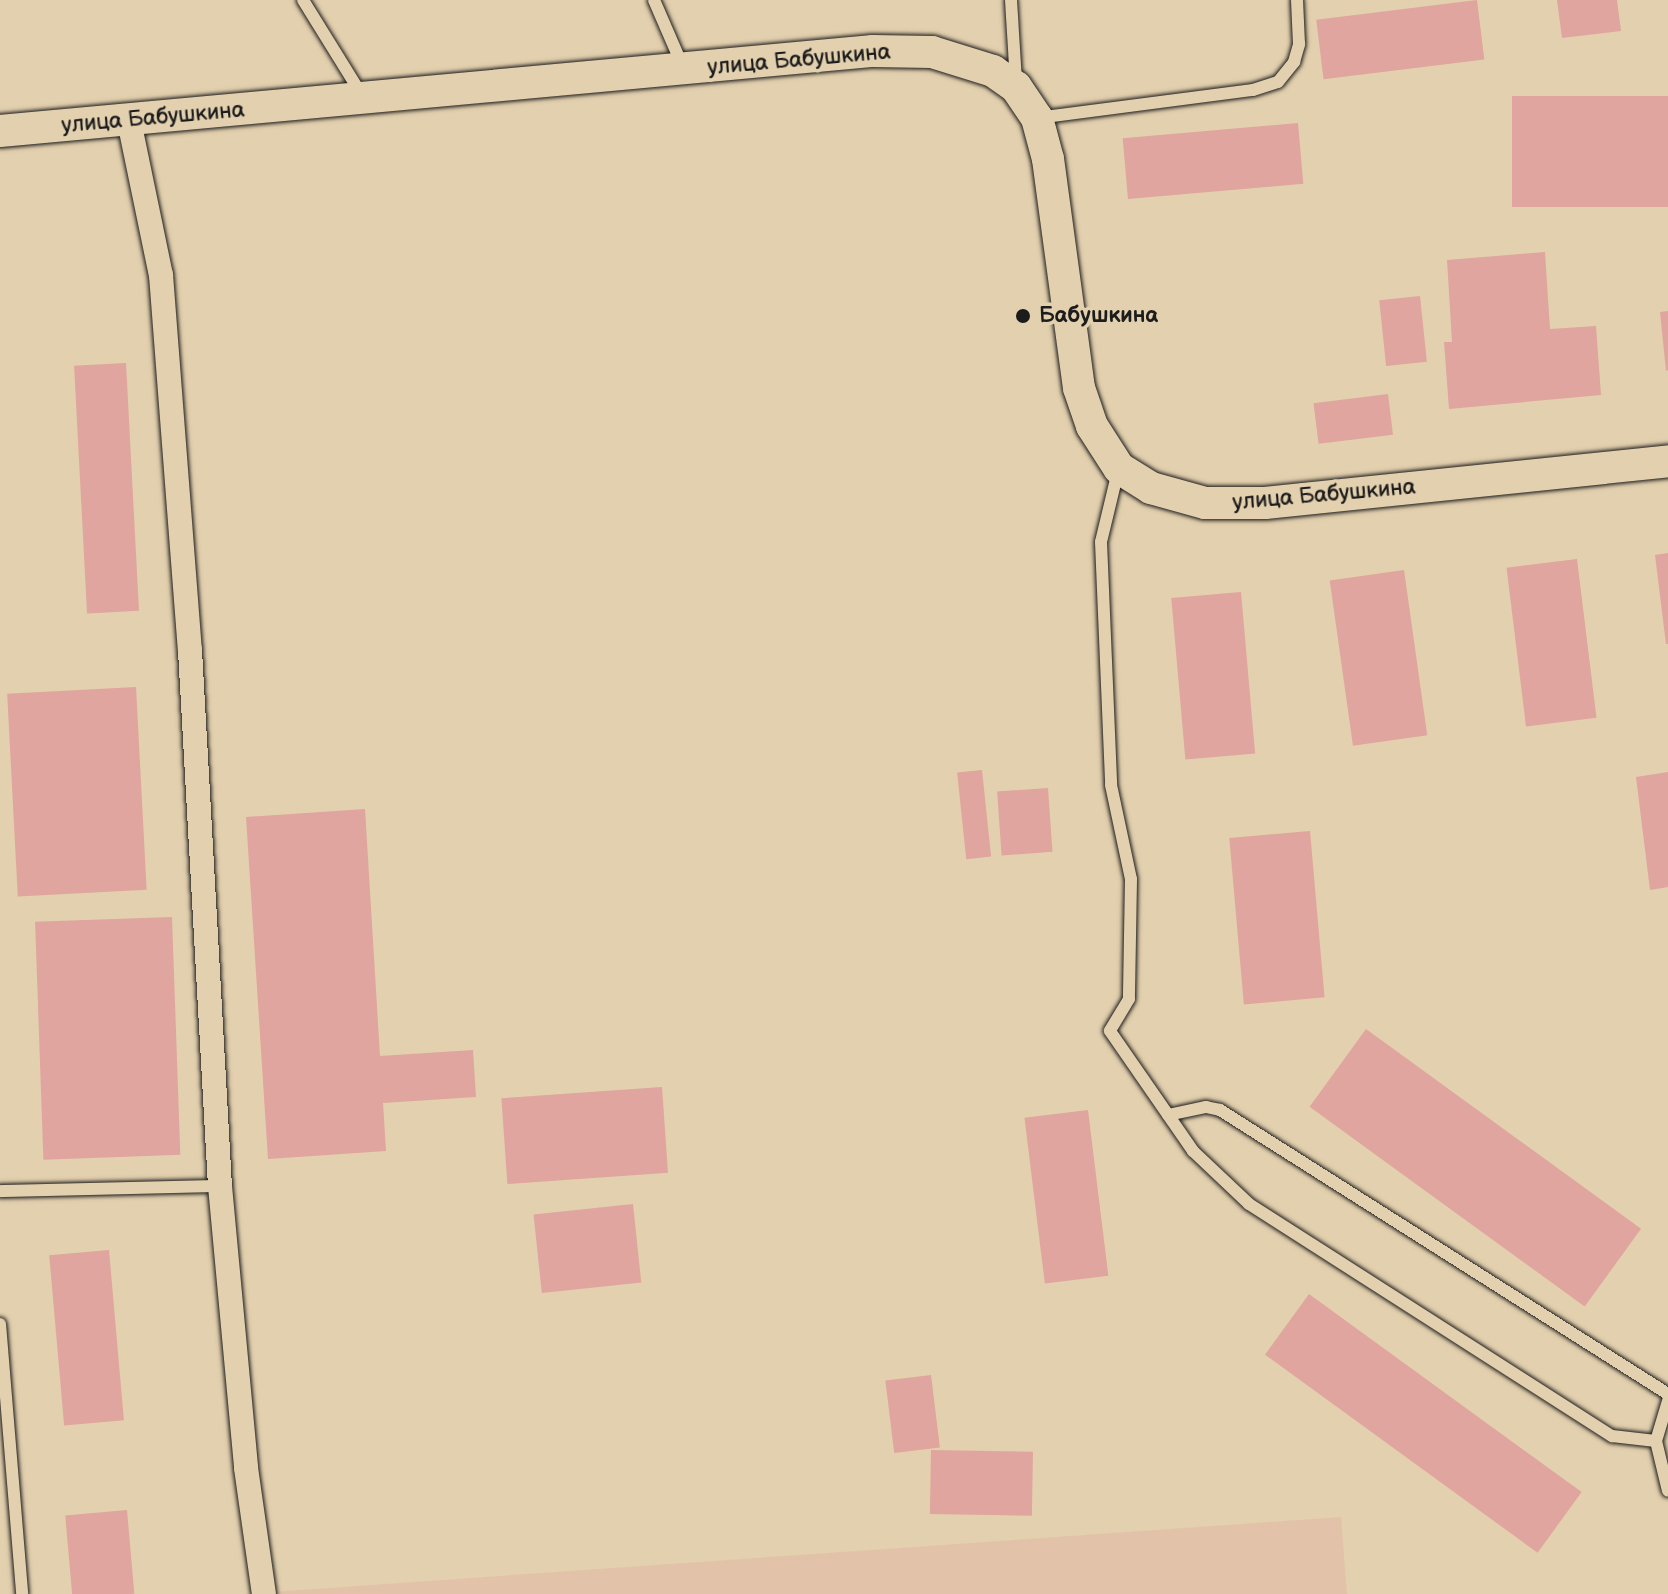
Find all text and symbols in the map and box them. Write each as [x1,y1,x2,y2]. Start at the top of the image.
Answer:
street label: улица Бабушкина [706,39,892,81]
street label: улица Бабушкина [60,97,246,139]
place label: Бабушкина [1039,303,1158,329]
marker: Бабушкина [1014,307,1032,325]
street label: улица Бабушкина [1231,474,1417,516]

